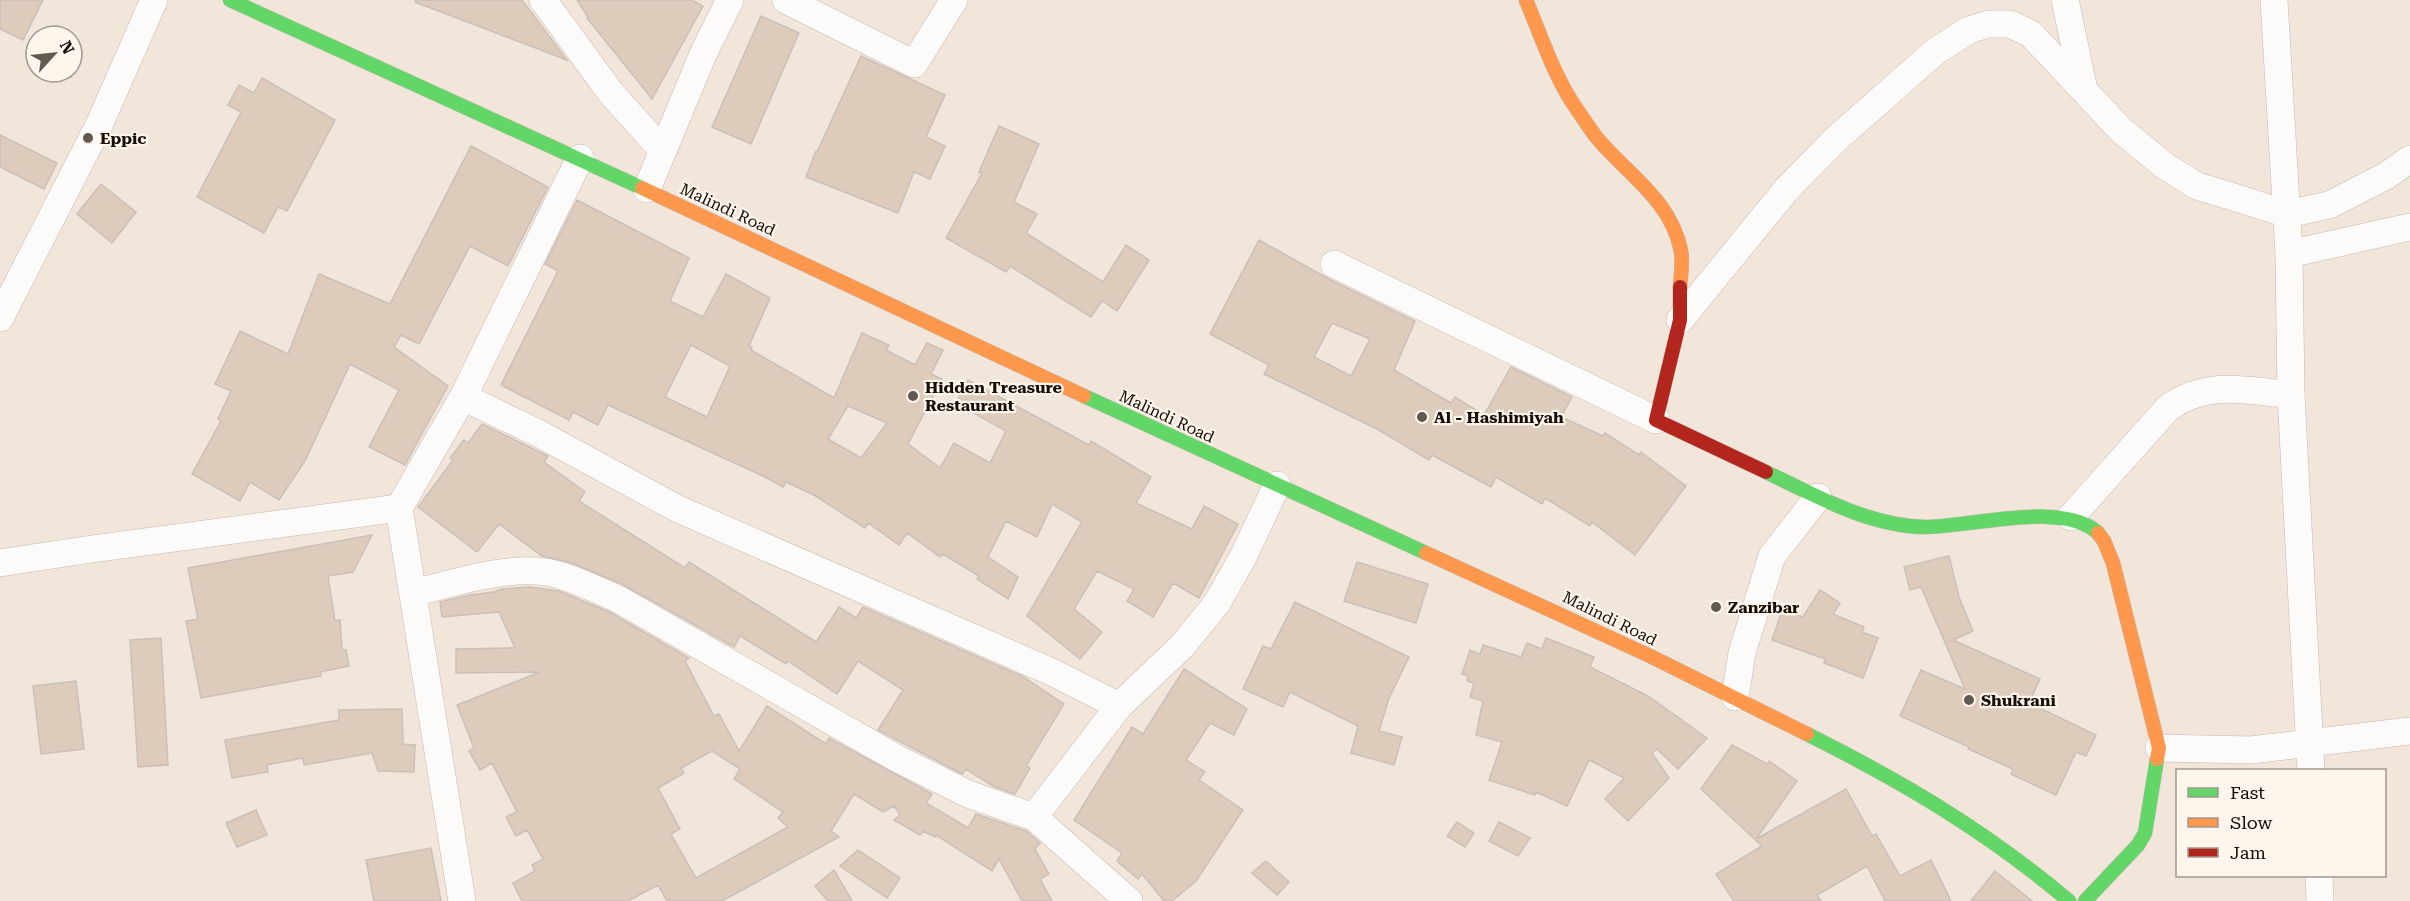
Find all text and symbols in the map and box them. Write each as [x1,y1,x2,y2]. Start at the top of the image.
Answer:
north arrow [24,24,84,84]
text: N [56,38,78,57]
place label: Eppic [100,129,147,148]
marker: Eppic [81,131,95,145]
street label: Malindi Road [677,179,778,240]
place label: Hidden Treasure Restaurant [925,378,1062,415]
street label: Malindi Road [1116,386,1217,447]
marker: Hidden Treasure Restaurant [906,389,920,403]
place label: Al - Hashimiyah [1434,408,1564,427]
marker: Al - Hashimiyah [1415,410,1429,424]
street label: Malindi Road [1559,587,1660,650]
place label: Zanzibar [1728,598,1799,617]
marker: Zanzibar [1709,600,1723,614]
place label: Shukrani [1981,691,2056,710]
marker: Shukrani [1962,693,1976,707]
legend [2176,769,2386,877]
text: Fast [2230,782,2265,803]
text: Slow [2230,812,2272,833]
text: Jam [2230,842,2266,863]

